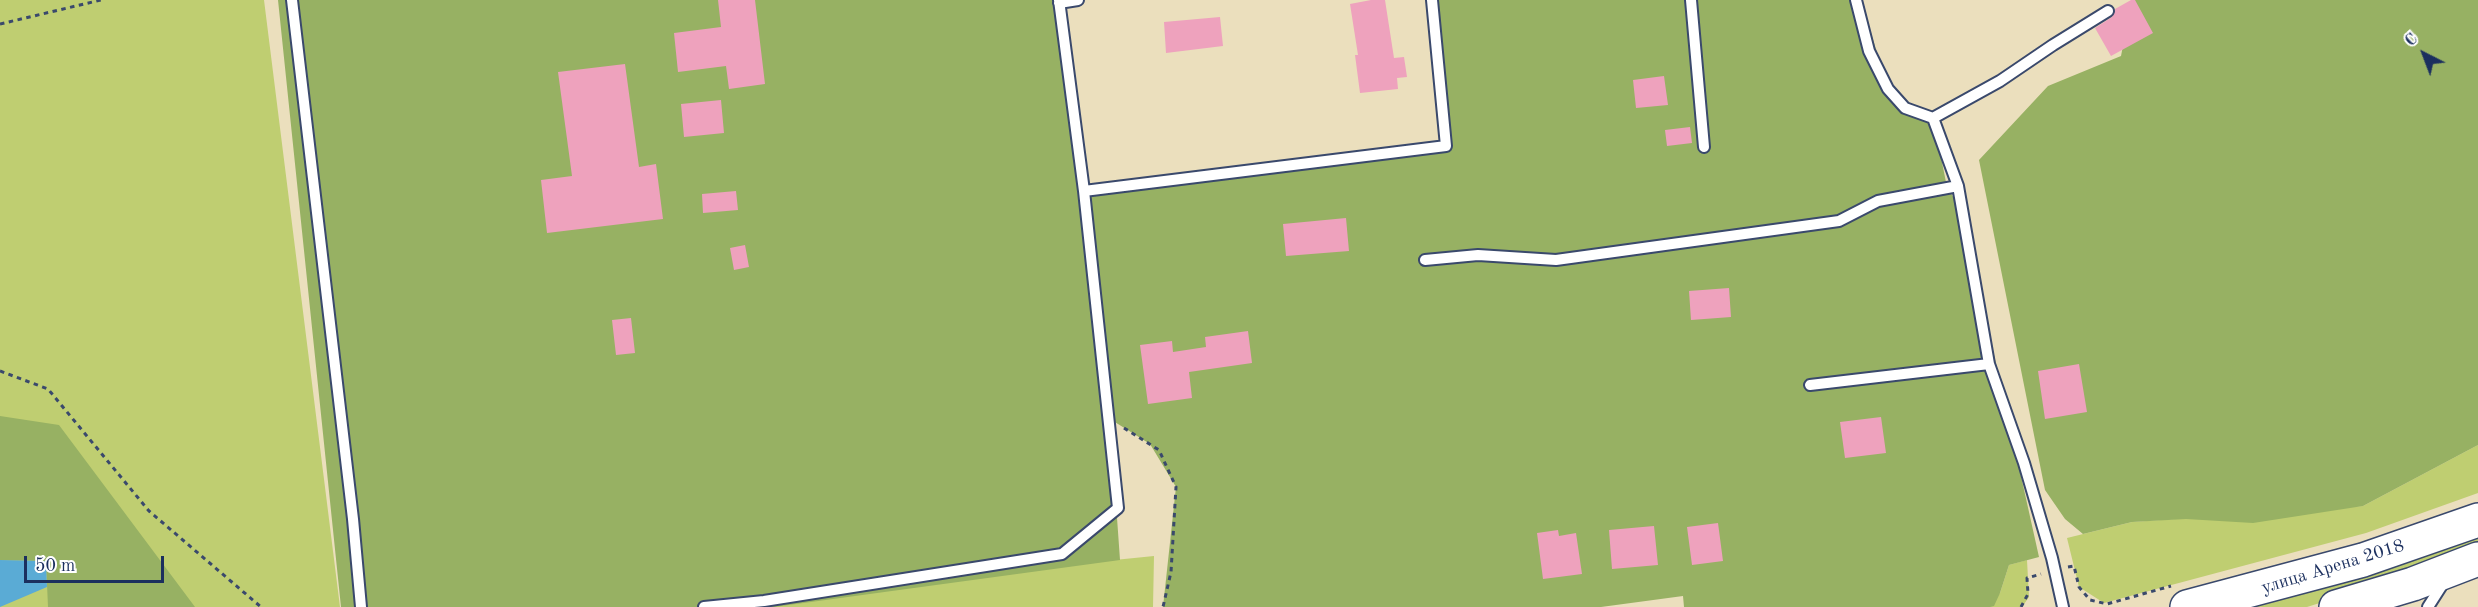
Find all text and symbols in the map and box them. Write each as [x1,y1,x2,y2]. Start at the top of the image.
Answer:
north arrow [2394,24,2454,84]
text: С [2403,31,2421,50]
street label: улица Арена 2018 [2259,535,2407,599]
scale bar [27,544,166,582]
text: 50 m [35,557,75,575]

